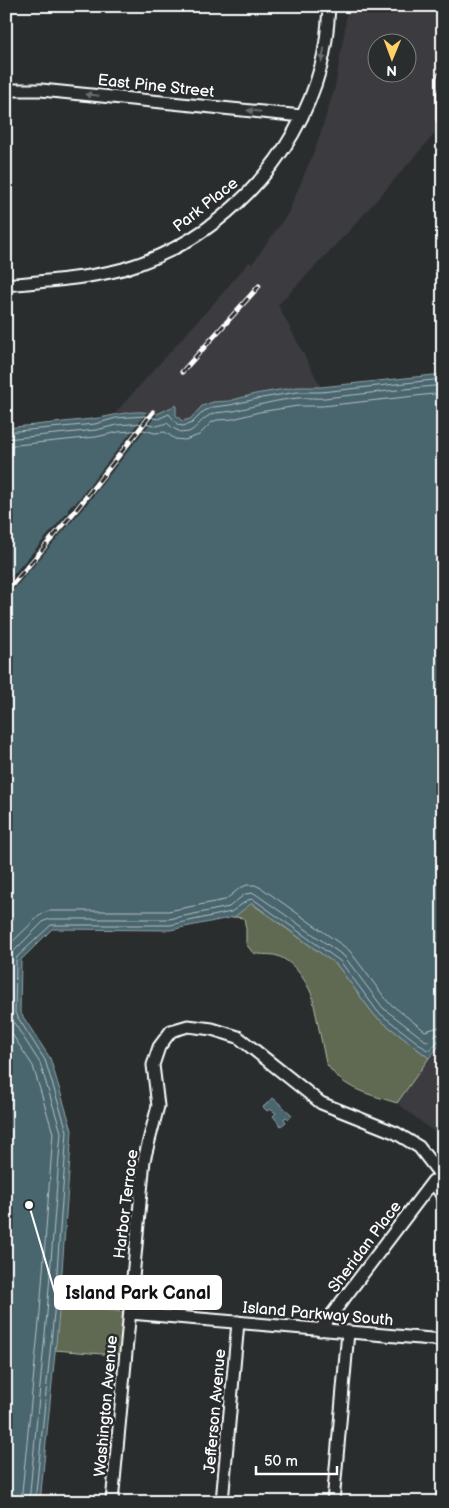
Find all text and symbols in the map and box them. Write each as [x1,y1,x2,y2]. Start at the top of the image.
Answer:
north arrow [366,32,416,82]
one-way arrow [319,47,327,63]
text: N [386,62,397,79]
street label: East Pine Street [97,71,215,102]
one-way arrow [84,91,100,99]
one-way arrow [245,107,261,115]
street label: Park Place [170,174,243,236]
street label: Harbor Terrace [110,1148,143,1260]
street label: Sheridan Place [325,1197,406,1296]
callout: Island Park Canal [55,1276,221,1309]
text: Island Park Canal [65,1283,211,1304]
street label: Island Parkway South [242,1298,394,1331]
street label: Washington Avenue [91,1334,122,1478]
street label: Jefferson Avenue [201,1348,230,1474]
scale bar [256,1443,338,1475]
text: 50 m [264,1452,298,1471]

